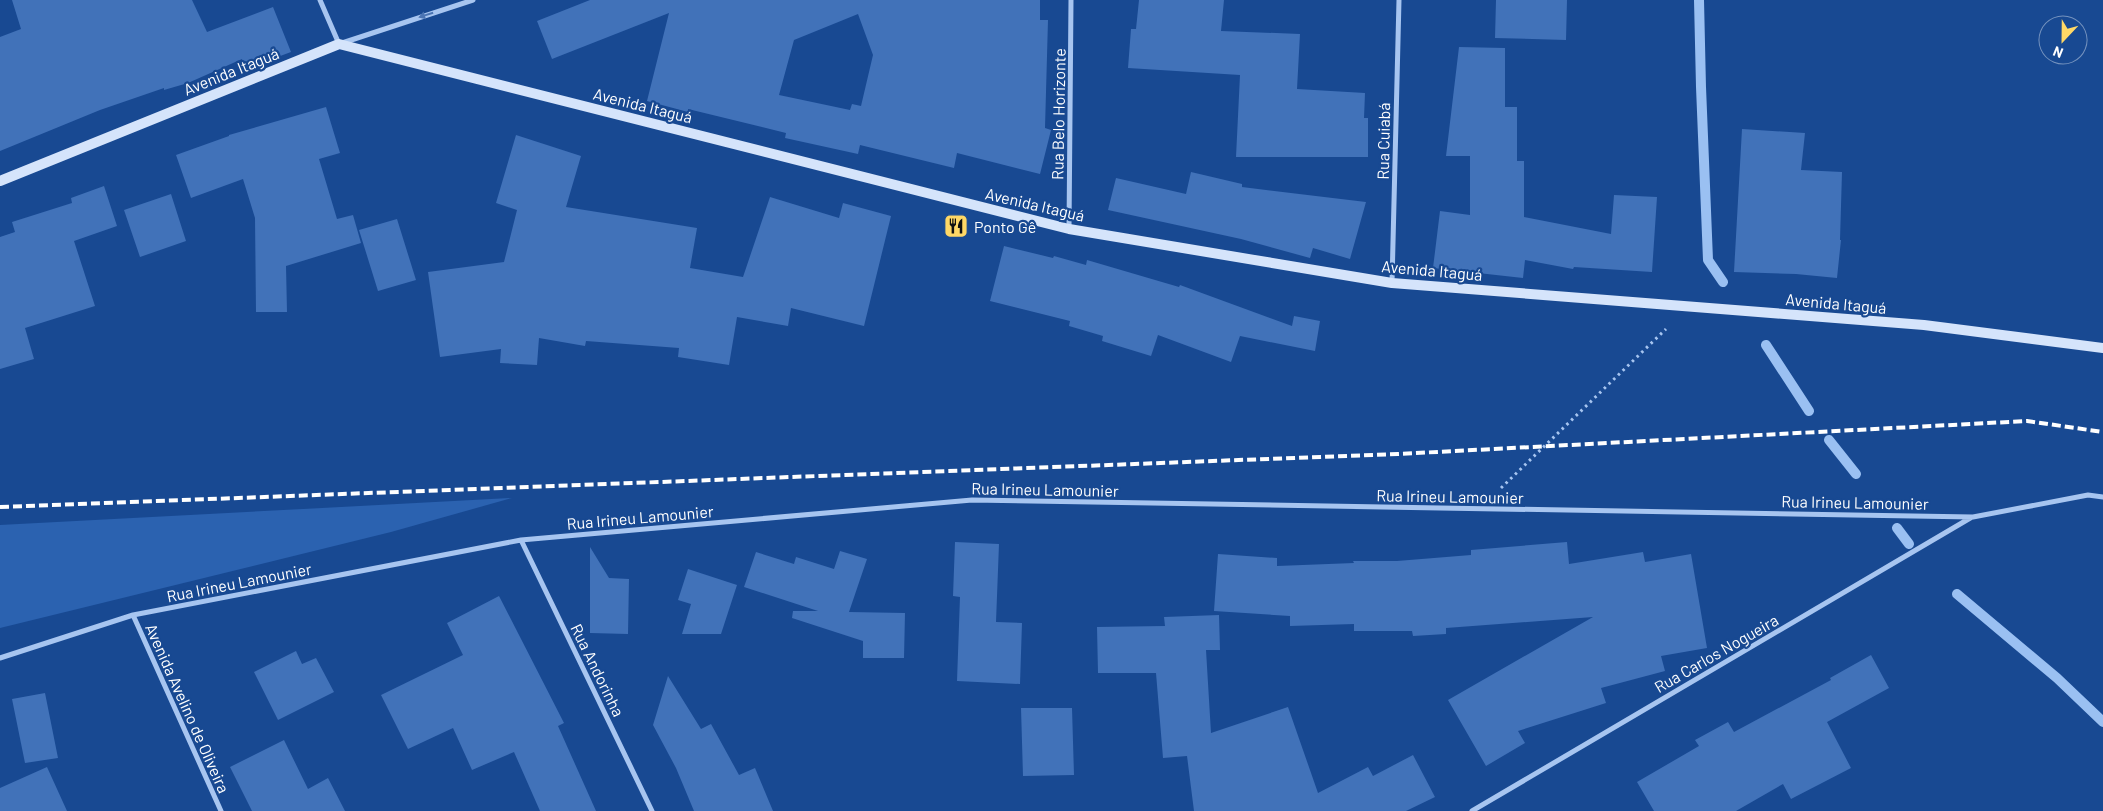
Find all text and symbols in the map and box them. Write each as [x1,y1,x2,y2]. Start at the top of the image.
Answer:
one-way arrow [419,12,434,19]
north arrow [2038,15,2088,65]
street label: Avenida Itaguá [180,43,282,99]
text: N [2050,43,2065,62]
street label: Rua Belo Horizonte [1047,48,1069,180]
street label: Avenida Itaguá [592,84,694,126]
street label: Rua Cuiabá [1373,102,1393,180]
street label: Avenida Itaguá [983,183,1087,225]
restaurant icon: Ponto Gê [943,213,969,239]
place label: Ponto Gê [974,217,1036,236]
street label: Avenida Itaguá [1381,256,1483,284]
street label: Avenida Itaguá [1785,289,1887,317]
street label: Rua Irineu Lamounier [971,478,1119,500]
street label: Rua Irineu Lamounier [1376,485,1524,507]
street label: Rua Irineu Lamounier [1781,491,1929,513]
street label: Rua Irineu Lamounier [566,501,714,533]
street label: Rua Irineu Lamounier [165,559,313,605]
street label: Rua Carlos Nogueira [1651,610,1781,696]
street label: Avenida Avelino de Oliveira [142,620,234,796]
street label: Rua Andorinha [567,621,629,719]

